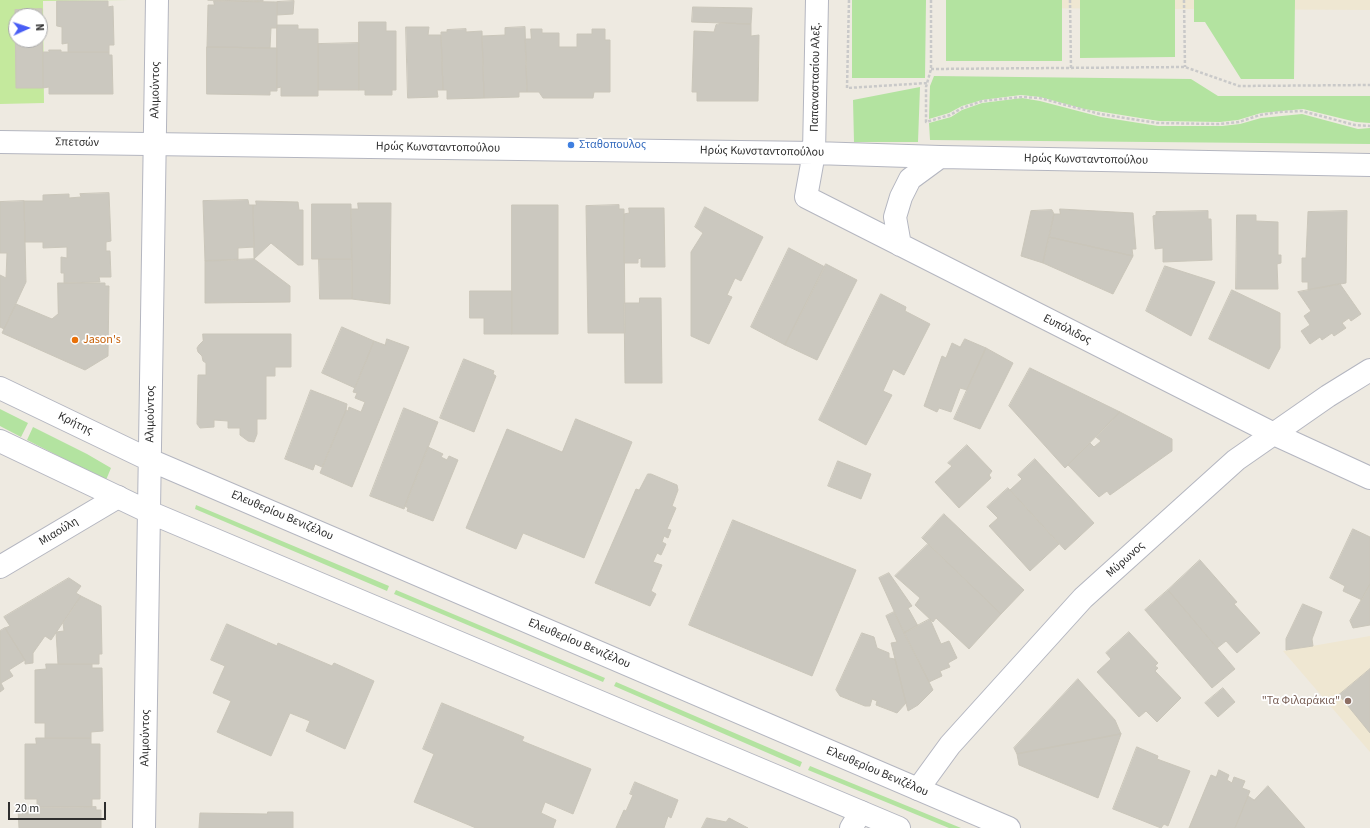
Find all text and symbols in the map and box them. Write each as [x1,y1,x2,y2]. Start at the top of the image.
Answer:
north arrow [8,8,48,48]
street label: Παπαναστασίου Αλεξ. [808,22,824,132]
text: N [32,23,47,31]
street label: Αλιμούντος [148,61,164,119]
street label: Σπετσών [55,135,99,151]
place label: Σταθοπουλος [579,138,646,152]
street label: Ηρώς Κωνσταντοπούλου [376,140,500,156]
marker: Σταθοπουλος [566,140,576,150]
street label: Ηρώς Κωνσταντοπούλου [700,144,824,160]
street label: Ηρώς Κωνσταντοπούλου [1024,152,1148,168]
street label: Ευπόλιδος [1040,312,1094,348]
place label: Jason's [83,333,121,347]
marker: Jason's [70,335,80,345]
street label: Αλιμούντος [143,385,159,443]
street label: Κρήτης [55,409,95,439]
street label: Ελευθερίου Βενιζέλου [229,488,335,544]
street label: Μιαούλη [37,515,81,549]
street label: Μύρωνος [1104,539,1148,581]
street label: Ελευθερίου Βενιζέλου [526,616,632,672]
place label: "Τα Φιλαράκια" [1262,694,1340,708]
marker: "Τα Φιλαράκια" [1343,696,1353,706]
street label: Αλιμούντος [138,709,154,767]
street label: Ελευθερίου Βενιζέλου [824,744,930,800]
scale bar [10,794,108,820]
text: 20 m [15,800,39,817]

